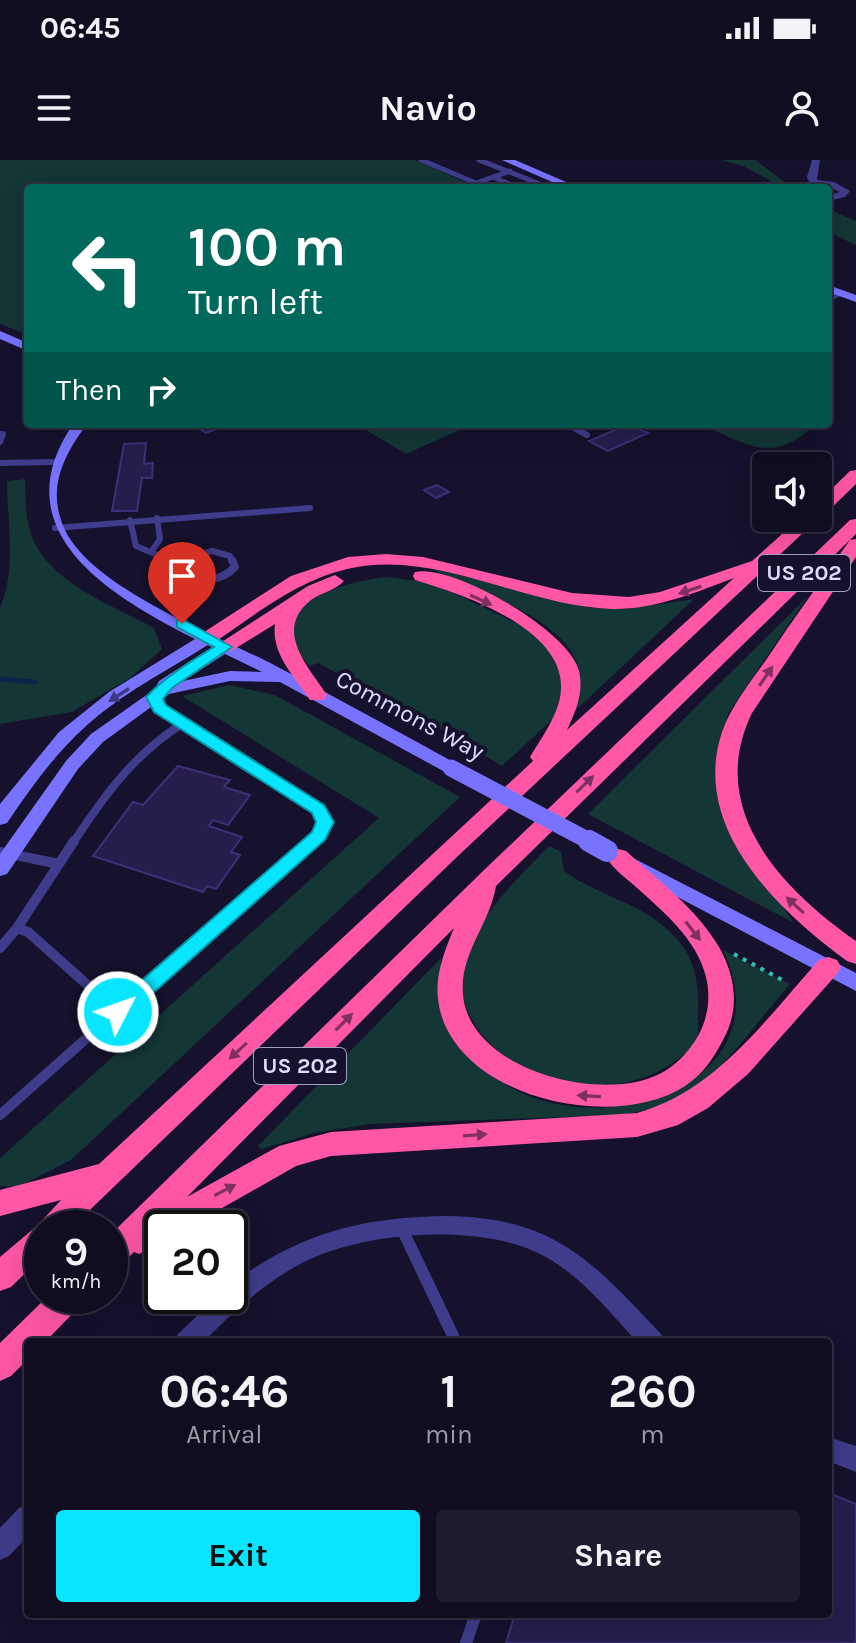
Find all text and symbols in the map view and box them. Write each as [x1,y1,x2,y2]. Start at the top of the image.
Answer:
text: 06:45 [40,10,121,46]
icon: menu [32,86,76,130]
icon: person [780,86,824,130]
text: Navio [379,87,477,129]
text: 100 m [188,214,346,279]
icon: left [56,216,160,320]
text: Turn left [188,281,323,323]
icon: right [139,368,183,412]
text: Then [56,372,123,408]
map controls [752,452,832,532]
button: sound [752,452,832,532]
pin [148,542,216,624]
icon: arrive [160,554,204,598]
road number: US 202 [758,555,850,591]
one-way arrow [678,584,702,597]
one-way arrow [469,593,493,607]
street label: Commons Way [331,664,489,766]
one-way arrow [758,665,773,686]
one-way arrow [108,687,129,702]
one-way arrow [575,775,594,794]
one-way arrow [786,896,805,914]
one-way arrow [684,921,700,941]
position arrow [76,970,160,1054]
one-way arrow [334,1013,353,1032]
one-way arrow [229,1042,248,1060]
road number: US 202 [254,1048,346,1084]
one-way arrow [577,1089,602,1102]
one-way arrow [463,1128,488,1141]
one-way arrow [214,1183,237,1196]
speed limit sign: 20 [144,1210,248,1314]
text: 9 [64,1228,88,1275]
text: km/h [51,1270,101,1293]
text: 06:46 [159,1363,290,1419]
text: 1 [440,1363,457,1419]
text: 260 [608,1363,697,1419]
text: Arrival [186,1419,263,1450]
text: min [425,1419,473,1450]
text: m [640,1419,664,1450]
button: Exit [56,1510,420,1602]
button: Share [436,1510,800,1602]

